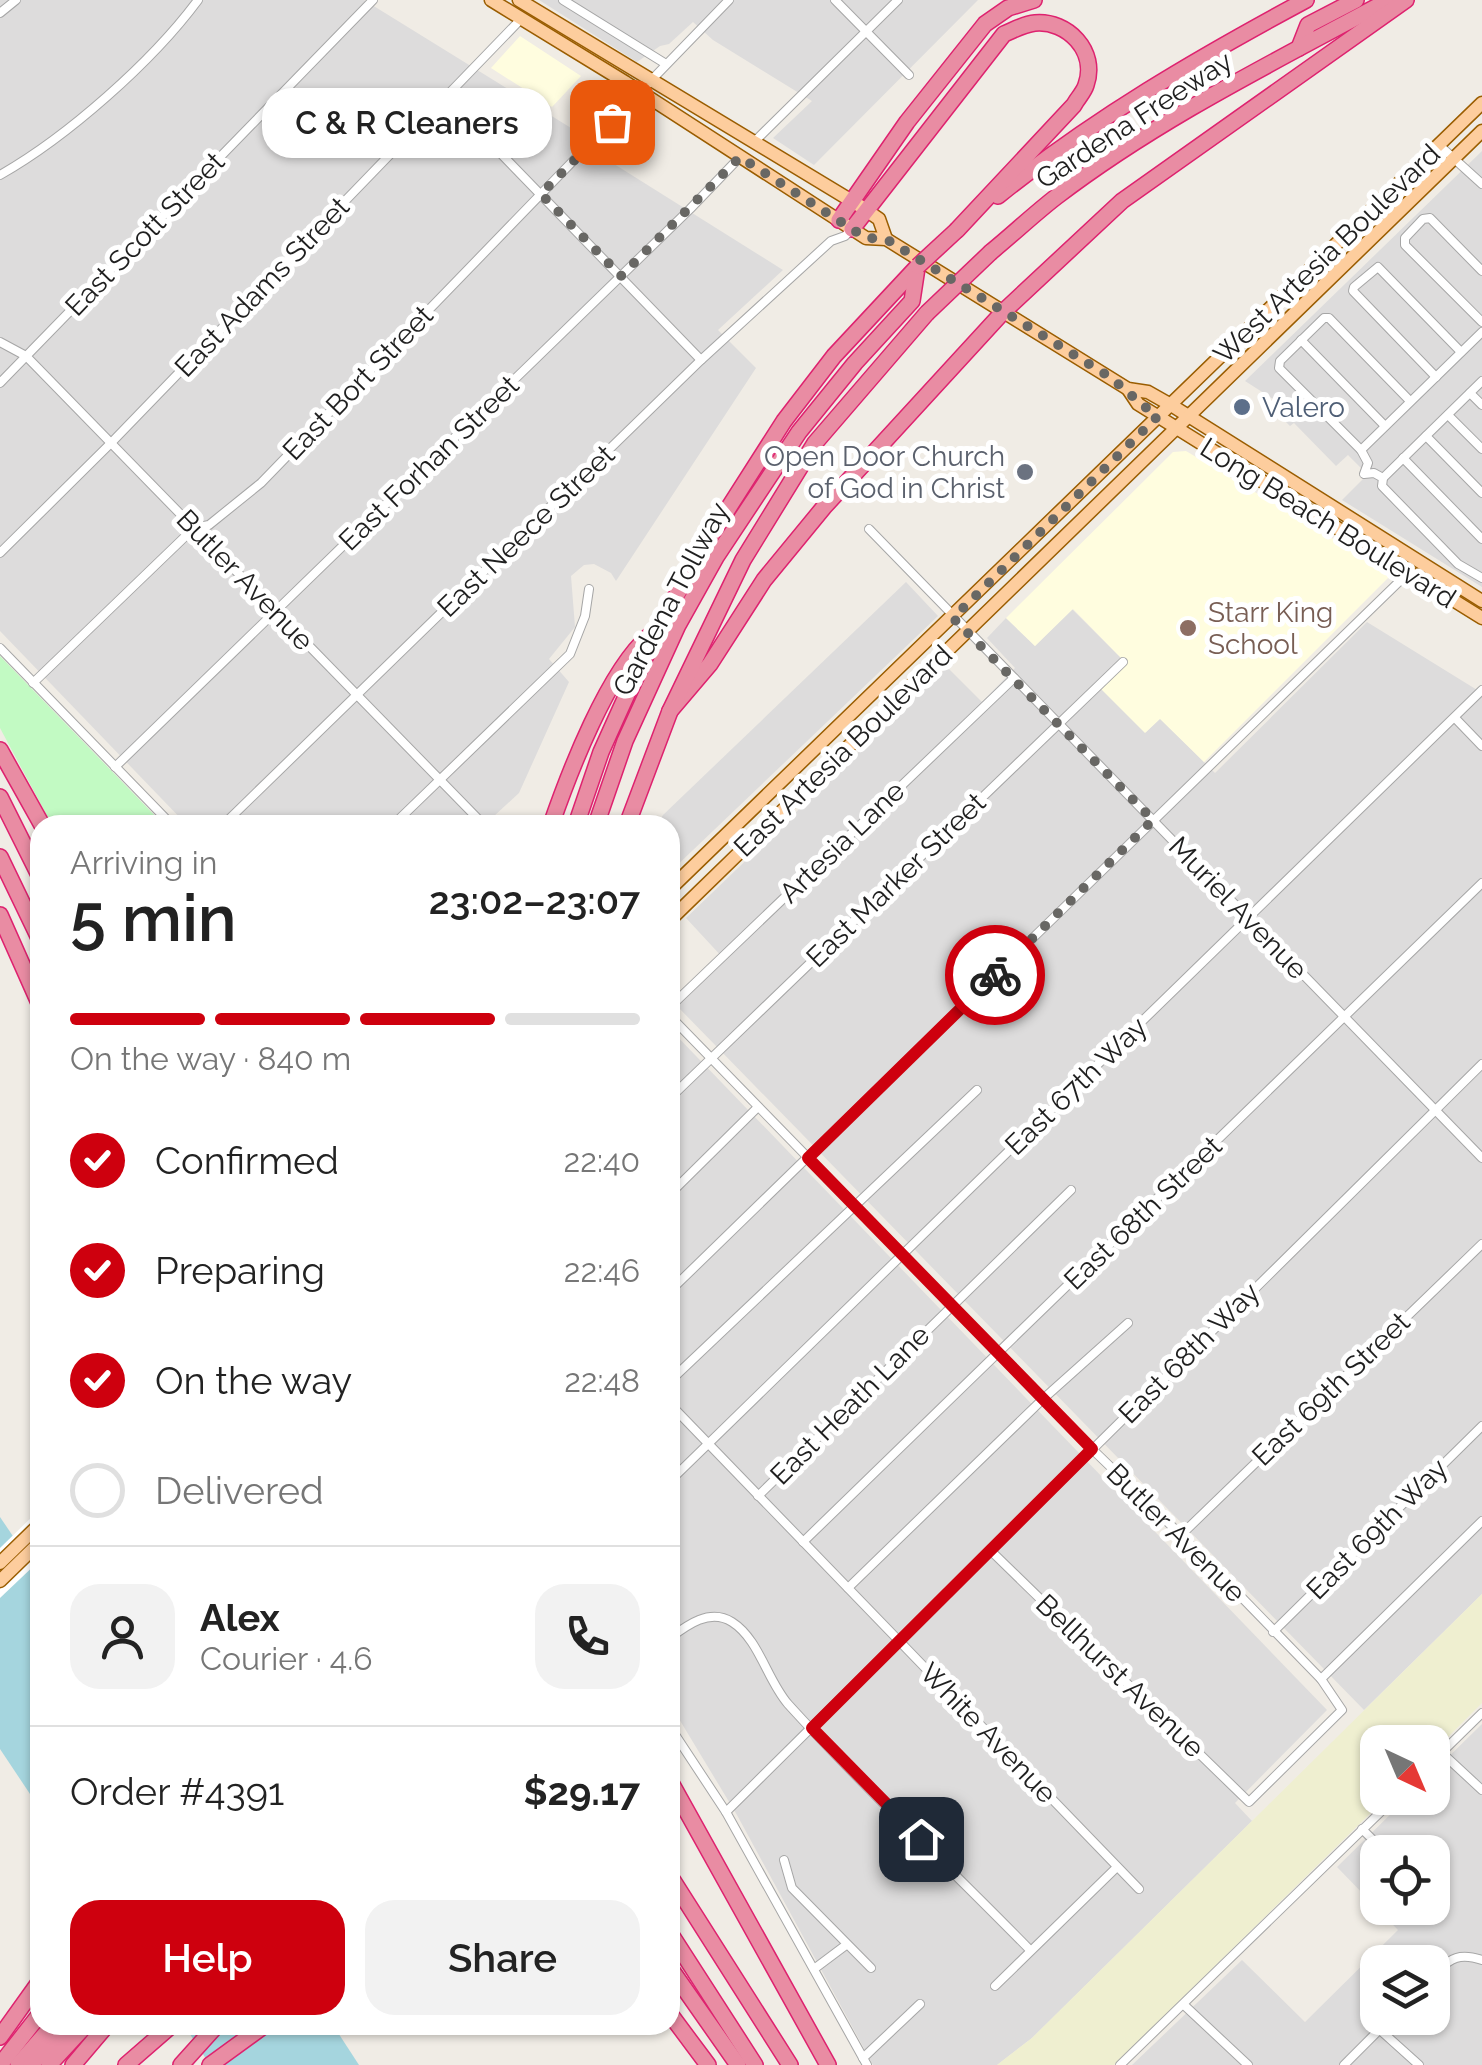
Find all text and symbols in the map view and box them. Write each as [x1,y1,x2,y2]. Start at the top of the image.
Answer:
street label: Gardena Freeway [1030,44,1238,196]
pin [570,80,655,165]
callout: C & R Cleaners [262,87,552,157]
icon: bag [585,95,640,150]
text: C & R Cleaners [295,104,519,141]
street label: West Artesia Boulevard [1207,137,1447,371]
street label: East Scott Street [59,145,232,323]
street label: East Adams Street [168,190,356,384]
street label: East Bort Street [276,299,440,467]
street label: East Forhan Street [332,368,526,557]
place label: Valero [1262,391,1345,424]
marker: Valero [1231,396,1253,418]
street label: Long Beach Boulevard [1194,431,1462,615]
street label: East Neece Street [431,438,622,624]
place label: Open Door Church of God in Christ [764,440,1006,505]
marker: Open Door Church of God in Christ [1014,461,1036,483]
street label: Gardena Tollway [606,497,736,701]
street label: Butler Avenue [170,503,320,657]
place label: Starr King School [1208,596,1333,661]
marker: Starr King School [1177,617,1199,639]
street label: East Artesia Boulevard [727,638,959,864]
street label: Artesia Lane [773,774,911,910]
street label: East Marker Street [800,786,993,974]
street label: Muriel Avenue [1162,830,1314,986]
text: Arriving in [70,844,217,881]
text: 23:02–23:07 [429,878,640,923]
text: 5 min [70,880,237,956]
courier [945,925,1045,1025]
icon: bike [968,948,1023,1003]
street label: East 67th Way [998,1010,1154,1162]
text: On the way · 840 m [70,1040,351,1077]
street label: East 68th Street [1057,1129,1229,1297]
icon: check [70,1133,125,1188]
text: Confirmed [155,1138,339,1183]
text: 22:40 [564,1142,640,1179]
icon: check [70,1243,125,1298]
text: Preparing [155,1248,325,1293]
text: 22:46 [564,1252,640,1289]
street label: East 68th Way [1112,1276,1266,1430]
street label: East 69th Street [1245,1305,1417,1472]
street label: East Heath Lane [764,1319,936,1491]
icon: check [70,1353,125,1408]
text: On the way [155,1358,352,1403]
text: 22:48 [564,1362,640,1399]
street label: East 69th Way [1300,1452,1454,1606]
street label: Butler Avenue [1100,1457,1252,1609]
text: Delivered [155,1468,324,1513]
button: person [70,1584,175,1689]
button: phone [535,1584,640,1689]
street label: Bellhurst Avenue [1029,1588,1211,1764]
text: Alex [200,1595,280,1640]
text: Courier · 4.6 [200,1640,373,1677]
street label: White Avenue [913,1656,1063,1810]
north arrow [1360,1725,1450,1815]
map controls [1360,1725,1450,2035]
text: Order #4391 [70,1769,284,1814]
text: $29.17 [523,1769,640,1814]
pin [879,1797,964,1882]
icon: home [894,1812,949,1867]
button: locate [1360,1835,1450,1925]
button: Help [70,1900,345,2015]
button: Share [365,1900,640,2015]
button: layers [1360,1945,1450,2035]

